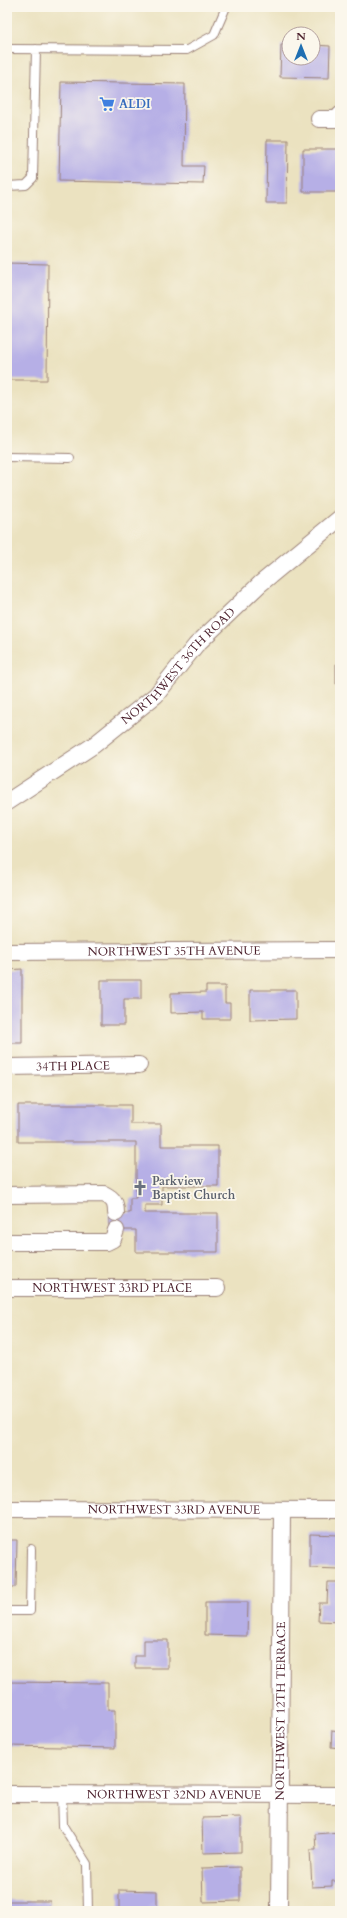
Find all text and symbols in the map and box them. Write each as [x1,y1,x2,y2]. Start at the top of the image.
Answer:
north arrow [281,26,321,66]
text: N [296,29,306,44]
supermarket icon: ALDI [98,95,116,113]
place label: ALDI [119,96,151,112]
street label: NORTHWEST 36TH ROAD [118,604,239,728]
street label: NORTHWEST 35TH AVENUE [87,942,261,960]
street label: 34TH PLACE [36,1057,110,1075]
place label: Parkview Baptist Church [152,1173,236,1203]
church icon: Parkview Baptist Church [131,1179,149,1197]
street label: NORTHWEST 33RD PLACE [32,1280,192,1296]
street label: NORTHWEST 33RD AVENUE [88,1501,260,1518]
street label: NORTHWEST 12TH TERRACE [272,1621,289,1801]
street label: NORTHWEST 32ND AVENUE [87,1786,261,1803]

